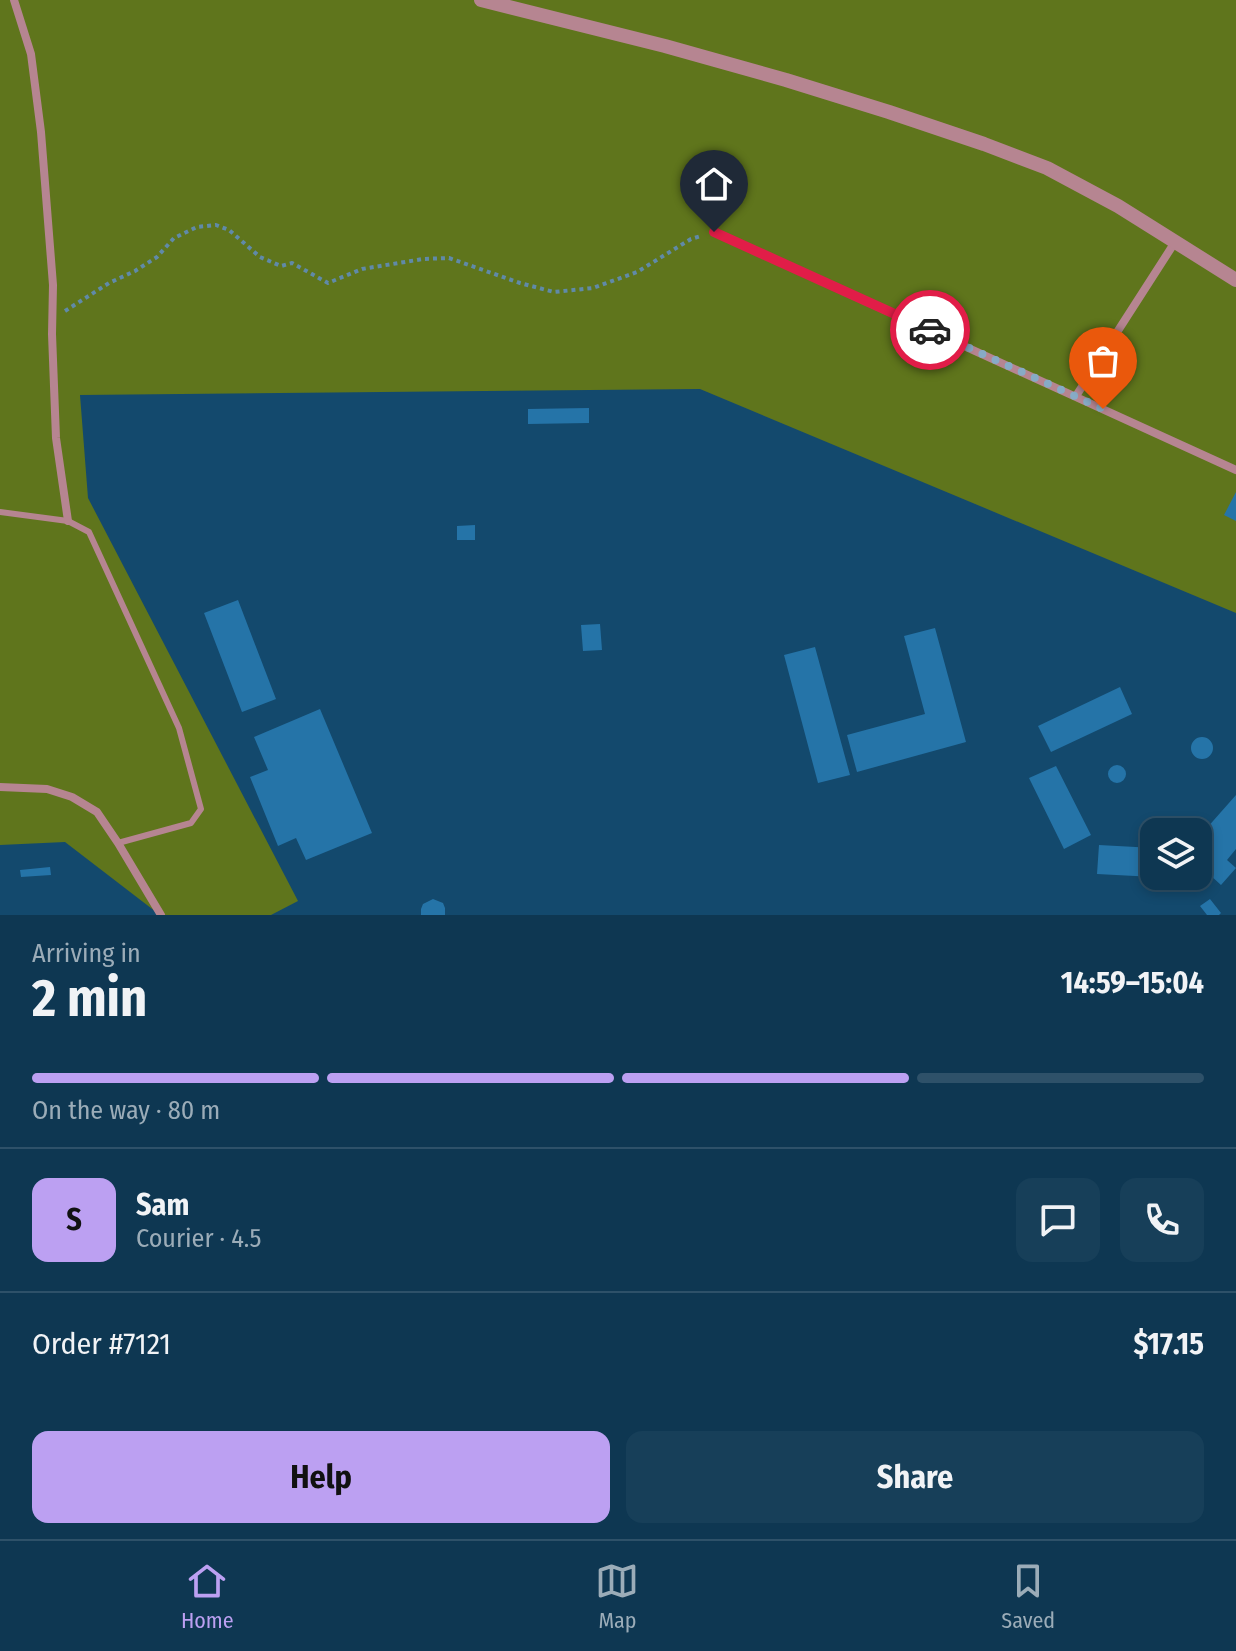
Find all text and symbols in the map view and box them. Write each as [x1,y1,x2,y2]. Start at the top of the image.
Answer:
pin [680,150,748,232]
icon: home [692,162,736,206]
courier [890,290,970,370]
icon: car [908,308,952,352]
pin [1069,327,1137,409]
icon: bag [1081,339,1125,383]
map controls [1140,818,1212,890]
button: layers [1140,818,1212,890]
text: Arriving in [32,938,141,969]
text: 14:59–15:04 [1061,965,1204,1001]
text: 2 min [32,967,147,1030]
text: On the way · 80 m [32,1095,220,1126]
button: chat [1016,1178,1100,1262]
button: phone [1120,1178,1204,1262]
text: Sam [136,1187,189,1223]
text: S [66,1202,82,1238]
text: Courier · 4.5 [136,1223,262,1254]
text: Order #7121 [32,1326,171,1362]
text: $17.15 [1133,1326,1204,1362]
button: Help [32,1431,610,1523]
button: Share [626,1431,1204,1523]
tab: Home [181,1559,234,1634]
tab: Map [595,1559,639,1634]
tab: Saved [1001,1559,1055,1634]

